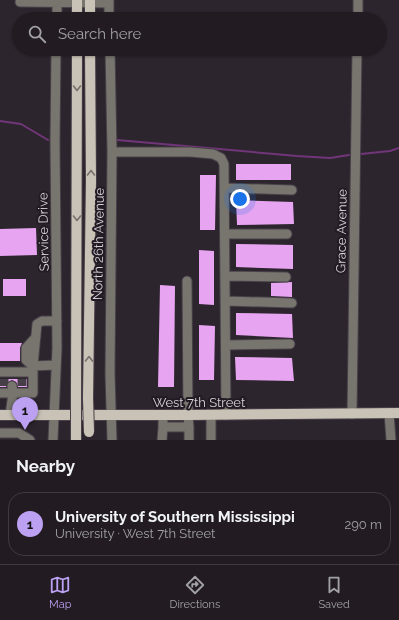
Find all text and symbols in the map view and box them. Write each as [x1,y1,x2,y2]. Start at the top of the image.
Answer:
search box [12,12,387,56]
icon: search [26,23,48,45]
text: Search here [58,25,141,43]
one-way arrow [73,85,81,91]
one-way arrow [87,170,95,176]
street label: North 26th Avenue [90,187,107,300]
street label: Grace Avenue [333,188,350,273]
your location [230,189,250,209]
street label: Service Drive [35,192,52,272]
one-way arrow [73,215,81,221]
one-way arrow [85,356,93,362]
street label: West 7th Street [153,395,246,410]
pin: 1 [12,397,38,430]
text: Nearby [16,456,75,476]
text: University of Southern Mississippi [55,508,295,526]
text: 1 [27,517,33,532]
text: 290 m [344,517,382,532]
text: University · West 7th Street [55,526,215,541]
tab: Map [49,574,71,611]
tab: Directions [170,574,220,611]
tab: Saved [318,574,350,611]

